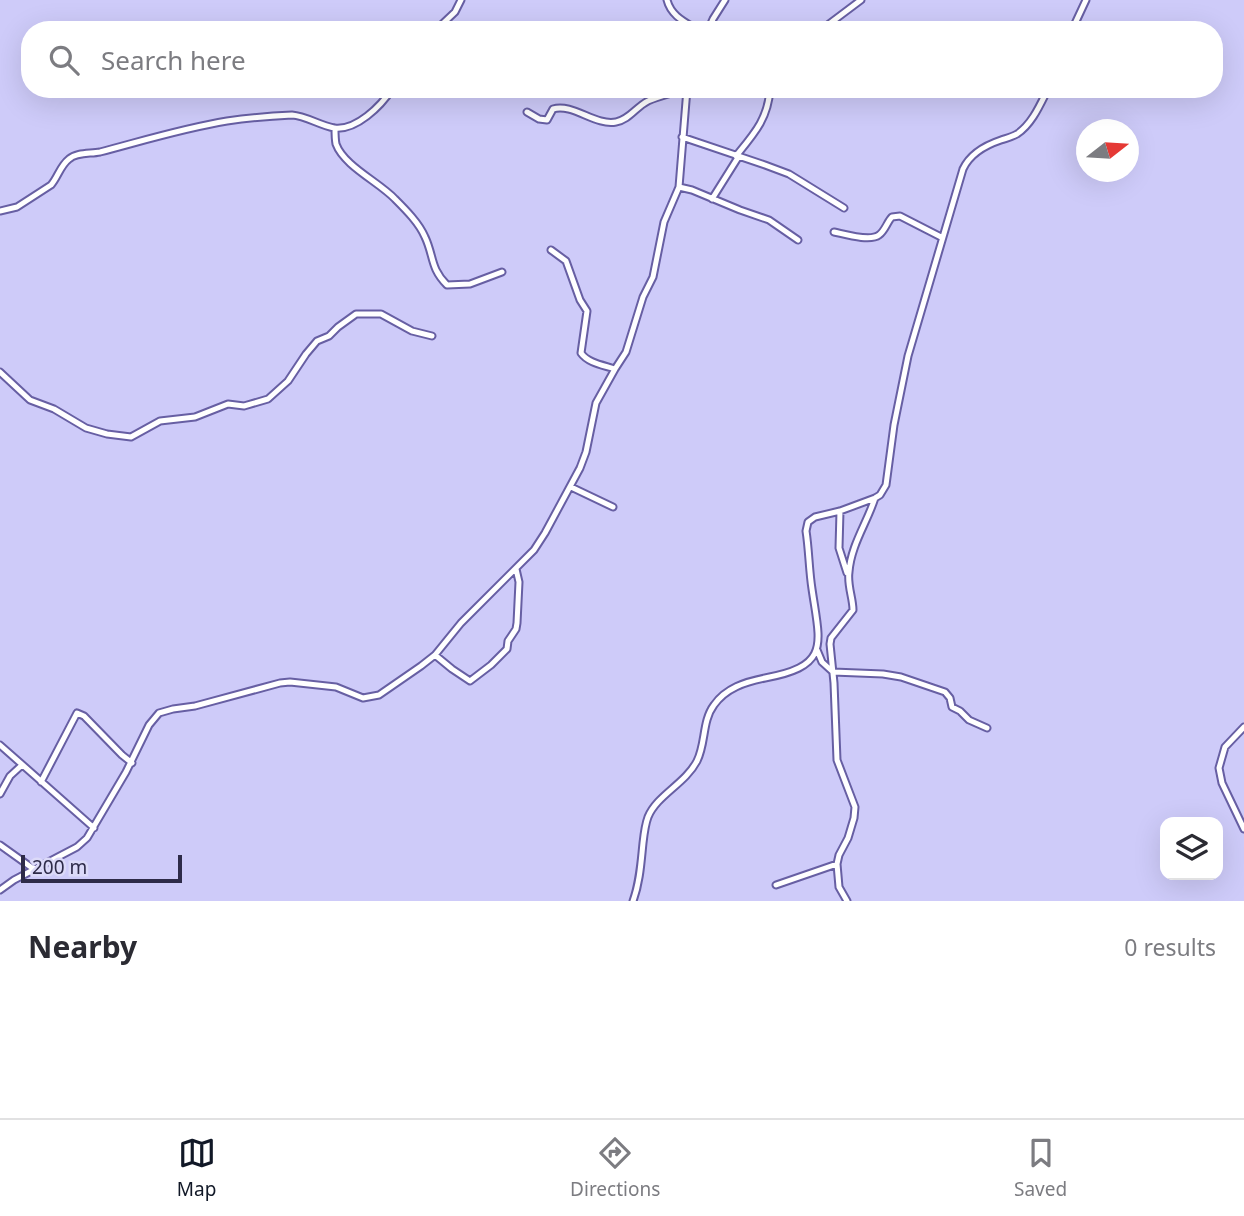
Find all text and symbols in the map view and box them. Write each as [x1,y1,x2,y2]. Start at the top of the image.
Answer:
search box [21,21,1223,98]
icon: search [45,41,83,79]
text: Search here [101,42,246,78]
north arrow [1076,119,1139,182]
map controls [1160,817,1223,880]
button: layers [1160,817,1223,880]
scale bar [21,852,182,884]
text: 200 m [32,854,87,880]
text: Nearby [28,926,137,967]
text: 0 results [1124,931,1216,963]
tab: Map [177,1134,216,1202]
tab: Directions [570,1134,660,1202]
tab: Saved [1014,1134,1067,1202]

